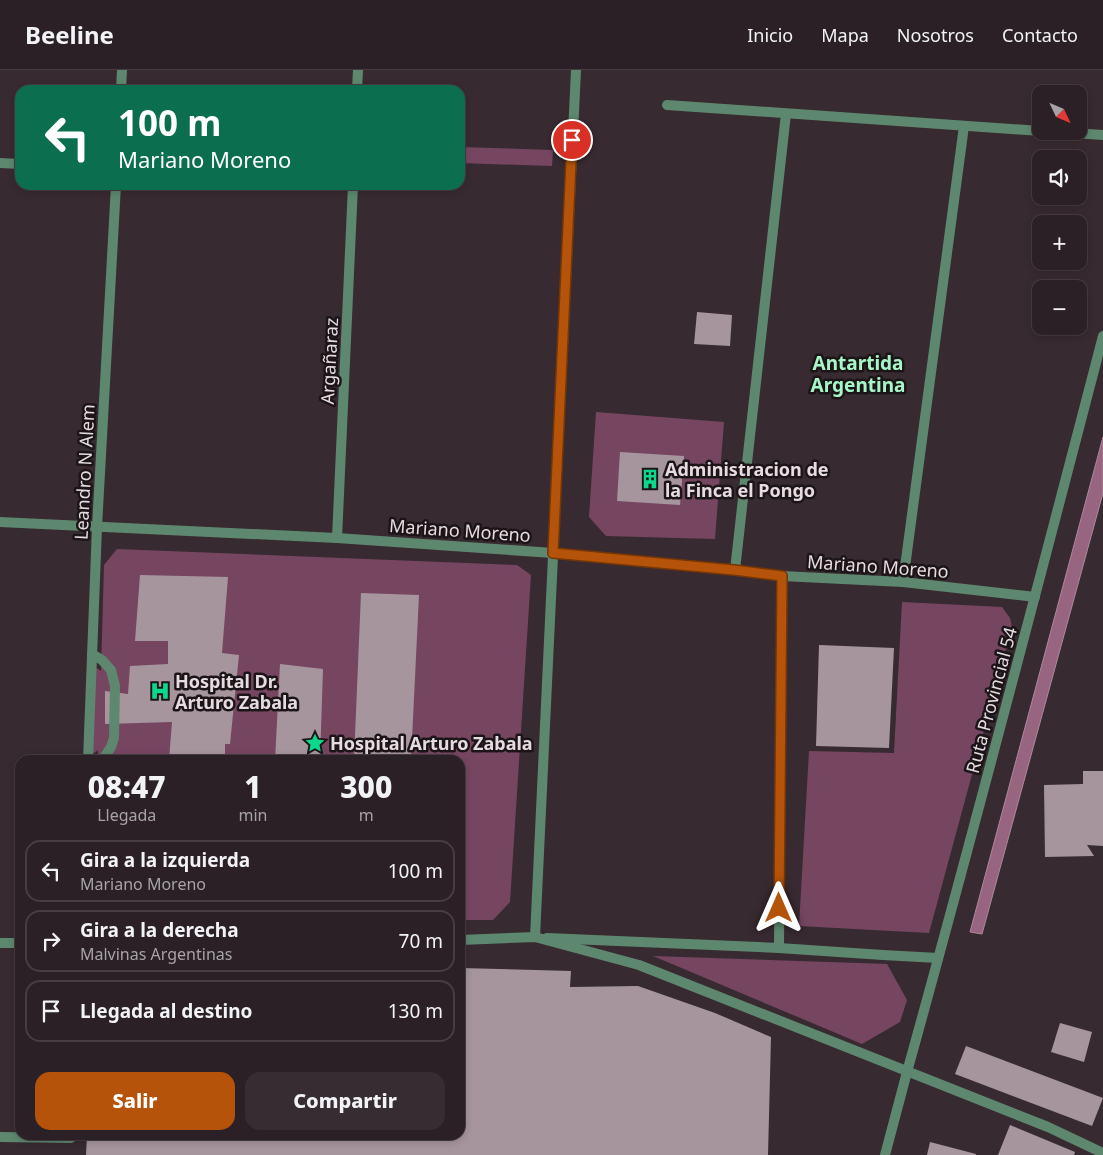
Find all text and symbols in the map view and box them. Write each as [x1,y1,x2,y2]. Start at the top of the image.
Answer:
text: Beeline [25,18,114,51]
text: Inicio [747,23,793,47]
text: Mapa [821,23,869,47]
text: Nosotros [897,23,974,47]
text: Contacto [1002,23,1078,47]
north arrow [1032,85,1088,140]
map controls [1032,85,1087,335]
text: 100 m [118,99,221,146]
icon: left [35,105,100,170]
pin [551,119,593,161]
icon: arrive [558,126,586,154]
text: Mariano Moreno [118,144,291,174]
button: sound [1032,150,1087,205]
button: + [1032,215,1087,270]
button: − [1032,280,1087,335]
street label: Argañaraz [315,317,343,405]
district label: Antartida Argentina [811,350,905,398]
street label: Leandro N Alem [68,403,100,541]
place label: Administracion de la Finca el Pongo [665,457,829,502]
building icon: Administracion de la Finca el Pongo [639,468,661,490]
street label: Mariano Moreno [388,513,532,547]
street label: Mariano Moreno [806,549,950,583]
street label: Ruta Provincial 54 [960,624,1022,776]
place label: Hospital Dr. Arturo Zabala [175,669,298,714]
hospital icon: Hospital Dr. Arturo Zabala [149,680,171,702]
place label: Hospital Arturo Zabala [330,731,533,755]
place icon: Hospital Arturo Zabala [304,732,326,754]
text: 08:47 [88,766,166,807]
text: 1 [244,766,262,807]
text: 300 [340,766,392,807]
text: Llegada [97,804,156,826]
text: min [238,804,267,826]
text: m [359,804,374,826]
text: Gira a la izquierda [80,847,250,873]
icon: left [37,857,65,885]
text: 100 m [388,858,443,884]
text: Mariano Moreno [80,873,206,895]
position arrow [752,881,804,933]
text: Gira a la derecha [80,917,239,943]
icon: right [37,927,65,955]
text: 70 m [399,928,443,954]
text: Malvinas Argentinas [80,943,232,965]
icon: arrive [37,997,65,1025]
text: Llegada al destino [80,998,252,1024]
text: 130 m [388,998,443,1024]
button: Salir [35,1072,235,1130]
button: Compartir [245,1072,445,1130]

